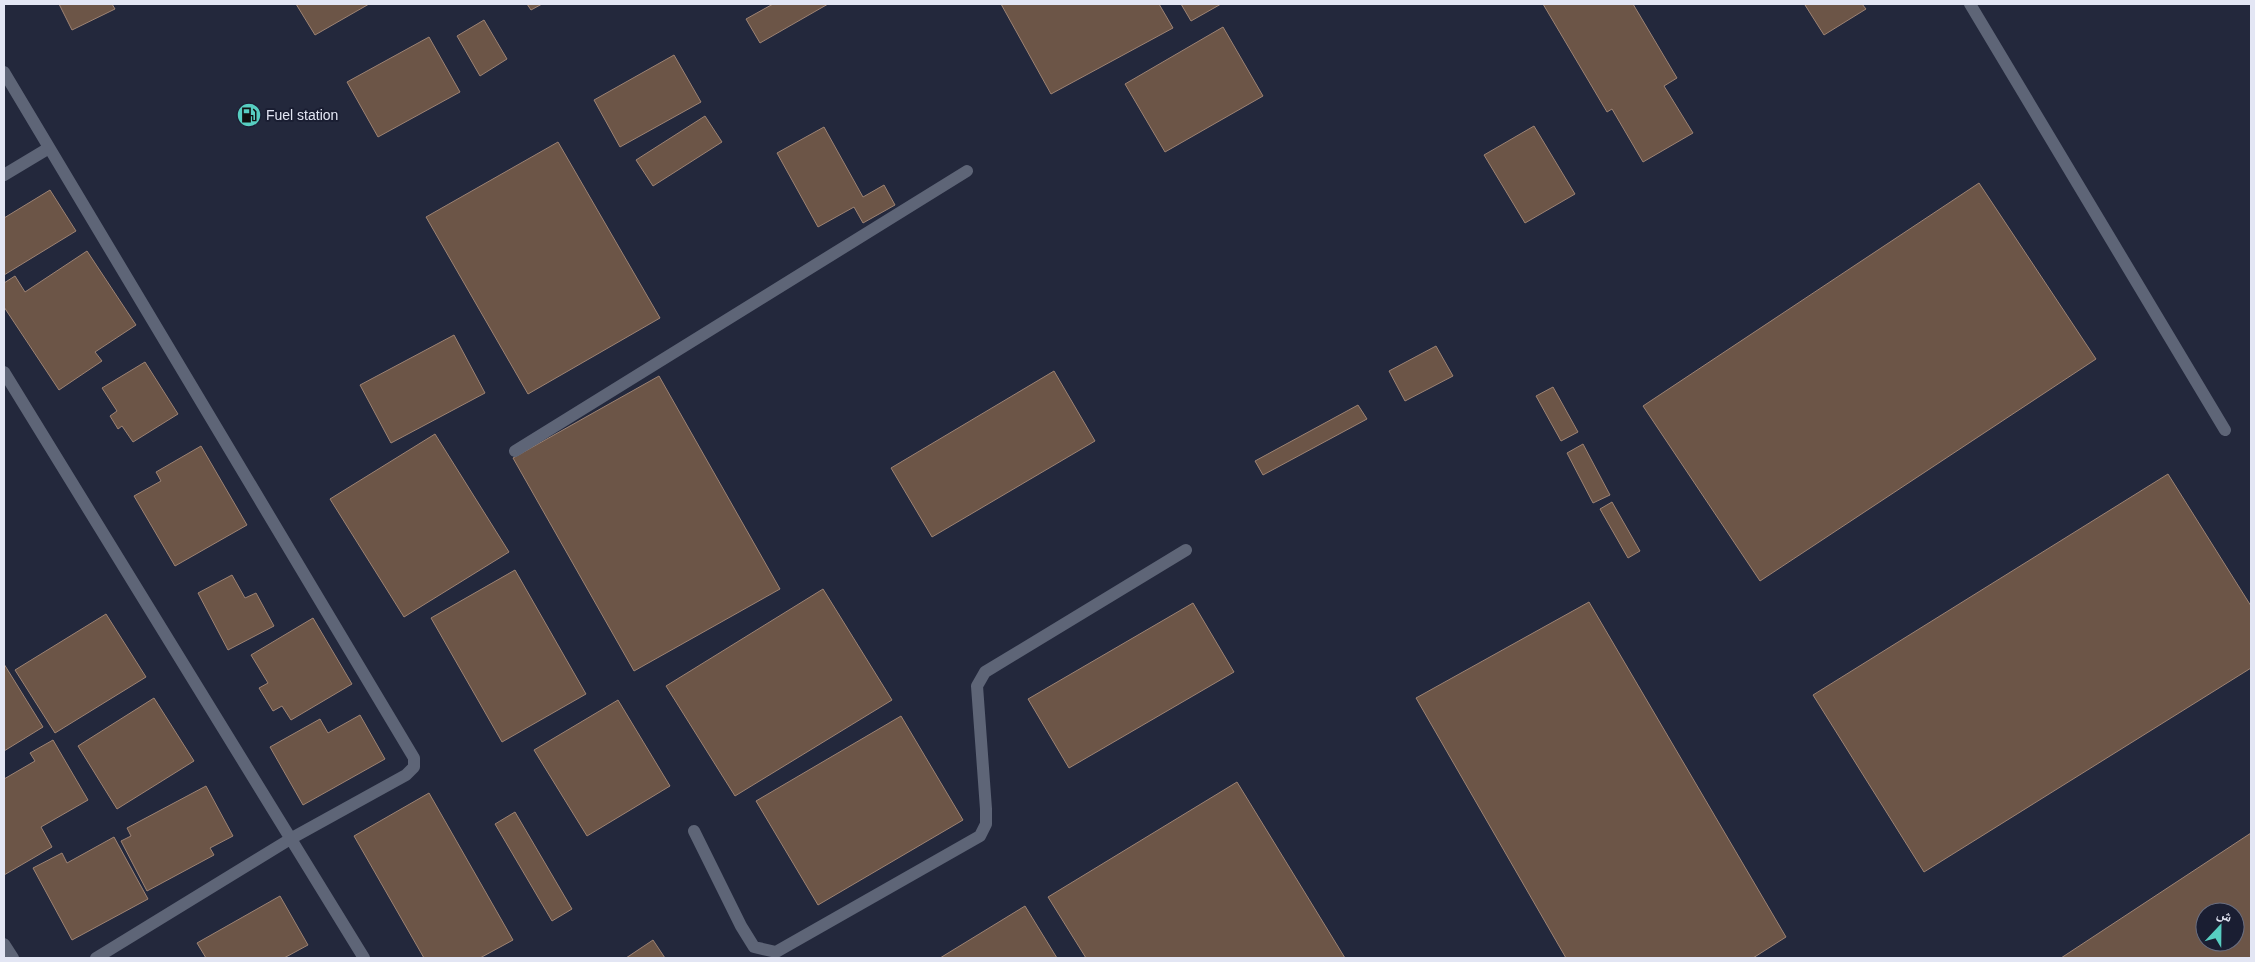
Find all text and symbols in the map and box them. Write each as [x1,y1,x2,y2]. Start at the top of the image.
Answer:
fuel station icon: Fuel station [236,102,262,128]
place label: Fuel station [266,107,338,123]
north arrow [2195,902,2245,952]
text: ش [2215,905,2235,926]

